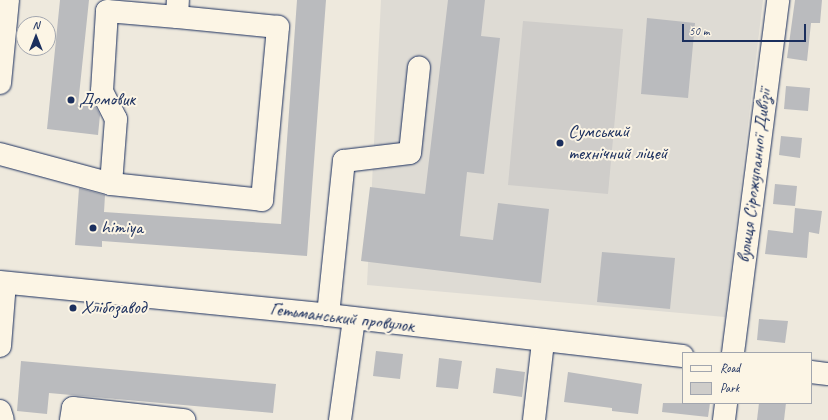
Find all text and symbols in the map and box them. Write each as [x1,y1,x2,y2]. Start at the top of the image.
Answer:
north arrow [16,16,56,56]
scale bar [684,16,808,42]
text: N [33,18,39,32]
text: 50 m [689,23,709,39]
street label: вулиця Сірожупанної Дивізії [733,88,777,264]
place label: Домовик [79,89,135,111]
marker: Домовик [66,95,76,105]
place label: Сумський технічний ліцей [568,121,667,165]
marker: Сумський технічний ліцей [555,138,565,148]
place label: himiya [101,217,143,239]
marker: himiya [88,223,98,233]
place label: Хлібозавод [81,297,146,319]
street label: Гетьманський провулок [269,298,415,338]
marker: Хлібозавод [68,303,78,313]
legend [682,352,812,404]
text: Road [720,360,740,376]
text: Park [720,380,739,396]

